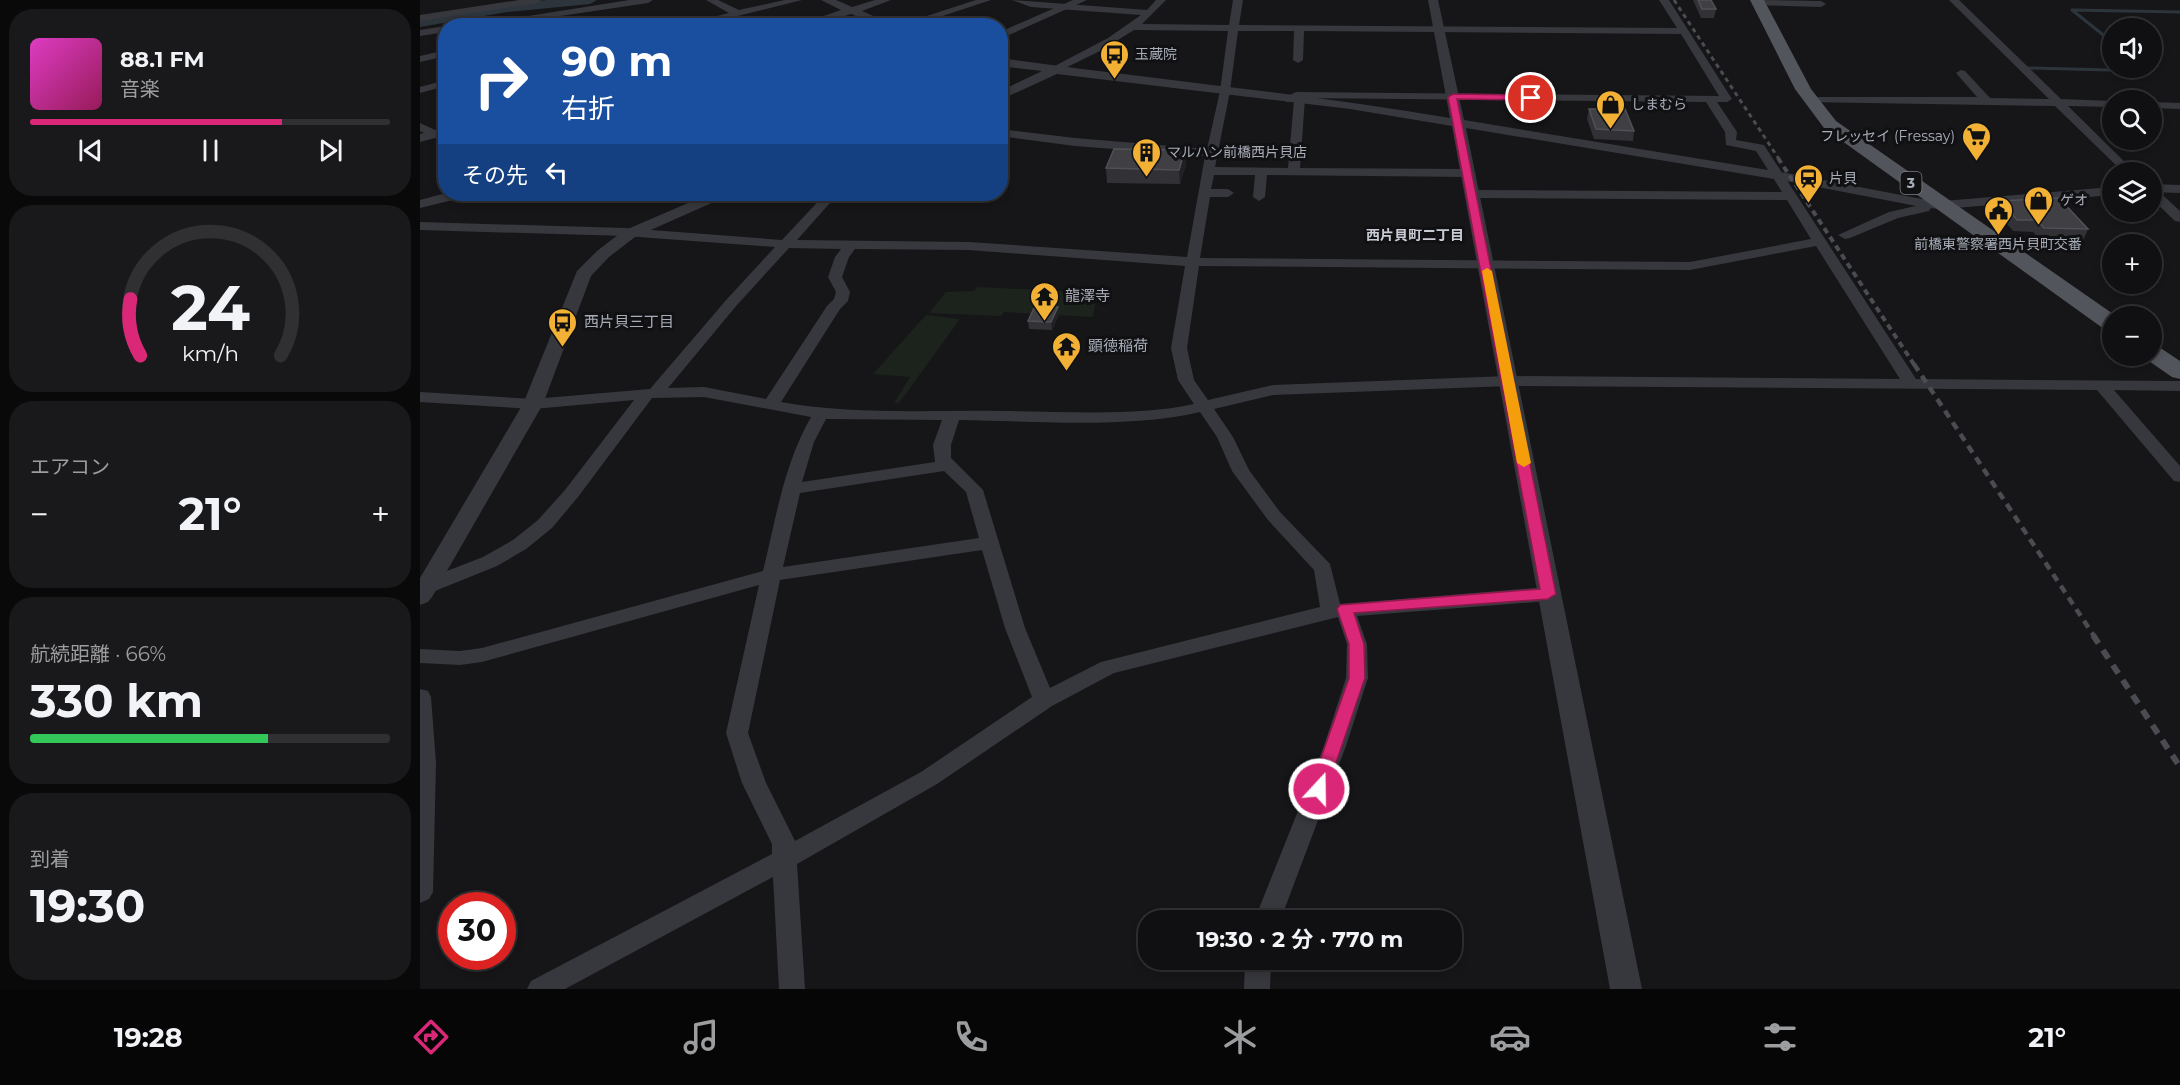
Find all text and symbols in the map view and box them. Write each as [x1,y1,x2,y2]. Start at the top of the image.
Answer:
map controls [2102,18,2162,366]
button: sound [2102,18,2162,78]
text: 90 m [561,35,672,87]
bus stop icon: 玉蔵院 [1098,38,1130,80]
icon: right [462,42,540,120]
place label: 玉蔵院 [1135,45,1177,63]
text: 88.1 FM [120,46,205,73]
pin [1505,72,1556,123]
text: 音楽 [120,77,160,101]
icon: arrive [1514,81,1547,114]
shop icon: しまむら [1594,88,1626,130]
button: search [2102,90,2162,150]
text: 右折 [561,92,615,125]
place label: しまむら [1631,95,1687,113]
supermarket icon: フレッセイ (Fressay) [1960,120,1992,162]
place label: フレッセイ (Fressay) [1820,127,1955,145]
icon: previous [74,134,107,167]
icon: pause [194,134,227,167]
icon: next [314,134,347,167]
building icon: マルハン前橋西片貝店 [1130,136,1162,178]
place label: マルハン前橋西片貝店 [1167,143,1307,161]
icon: left [540,156,573,189]
text: その先 [462,162,528,189]
station icon: 片貝 [1792,162,1824,204]
button: layers [2102,162,2162,222]
place label: 片貝 [1829,169,1857,187]
road number: 3 [1900,172,1922,194]
shop icon: ゲオ [2023,184,2055,226]
place label: ゲオ [2060,191,2088,209]
public building icon: 前橋東警察署西片貝町交番 [1982,194,2014,236]
district label: 西片貝町二丁目 [1366,226,1464,244]
button: + [2102,234,2162,294]
place label: 前橋東警察署西片貝町交番 [1914,235,2082,253]
text: 24 [170,270,250,346]
temple icon: 龍澤寺 [1028,280,1060,322]
place label: 龍澤寺 [1065,286,1110,305]
bus stop icon: 西片貝三丁目 [547,306,579,348]
button: − [2102,306,2162,366]
place label: 西片貝三丁目 [584,312,674,331]
temple icon: 顕徳稲荷 [1051,330,1083,372]
place label: 顕徳稲荷 [1088,336,1148,355]
text: km/h [181,340,239,366]
text: エアコン [30,455,110,479]
text: 21° [178,486,242,541]
text: − [30,494,49,534]
text: + [371,494,390,534]
text: 航続距離 · 66% [30,642,166,666]
text: 330 km [30,673,203,728]
position arrow [1287,757,1351,821]
text: 到着 [30,847,70,871]
text: 19:30 [30,878,145,933]
speed limit sign: 30 [438,892,516,970]
text: 19:30 · 2 分 · 770 m [1197,926,1403,953]
icon: directions [410,1016,452,1058]
icon: music [680,1016,722,1058]
icon: phone [950,1016,992,1058]
icon: climate [1219,1016,1261,1058]
icon: car [1489,1016,1531,1058]
icon: filters [1759,1016,1801,1058]
text: 19:28 [114,1021,182,1054]
text: 21° [2028,1021,2066,1054]

